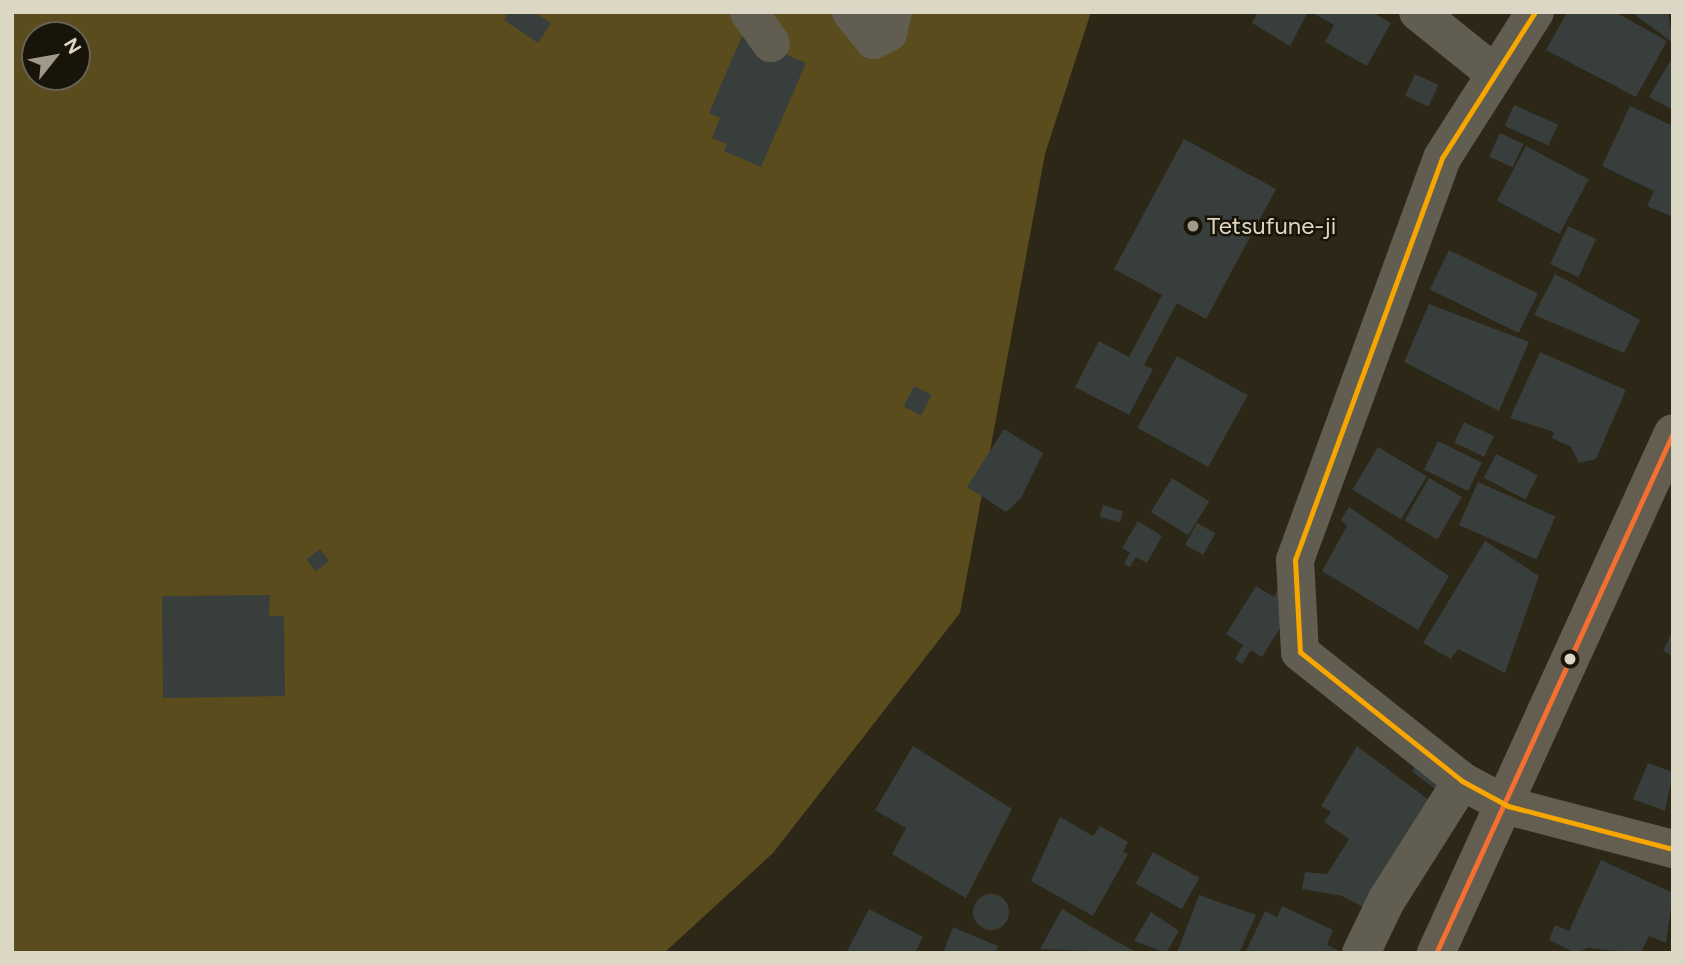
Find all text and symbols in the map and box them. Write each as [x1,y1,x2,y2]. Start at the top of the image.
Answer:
north arrow [21,21,91,91]
text: N [59,34,86,58]
place label: Tetsufune-ji [1207,212,1336,240]
marker: Tetsufune-ji [1185,218,1201,234]
unlabelled marker [1563,652,1577,666]

